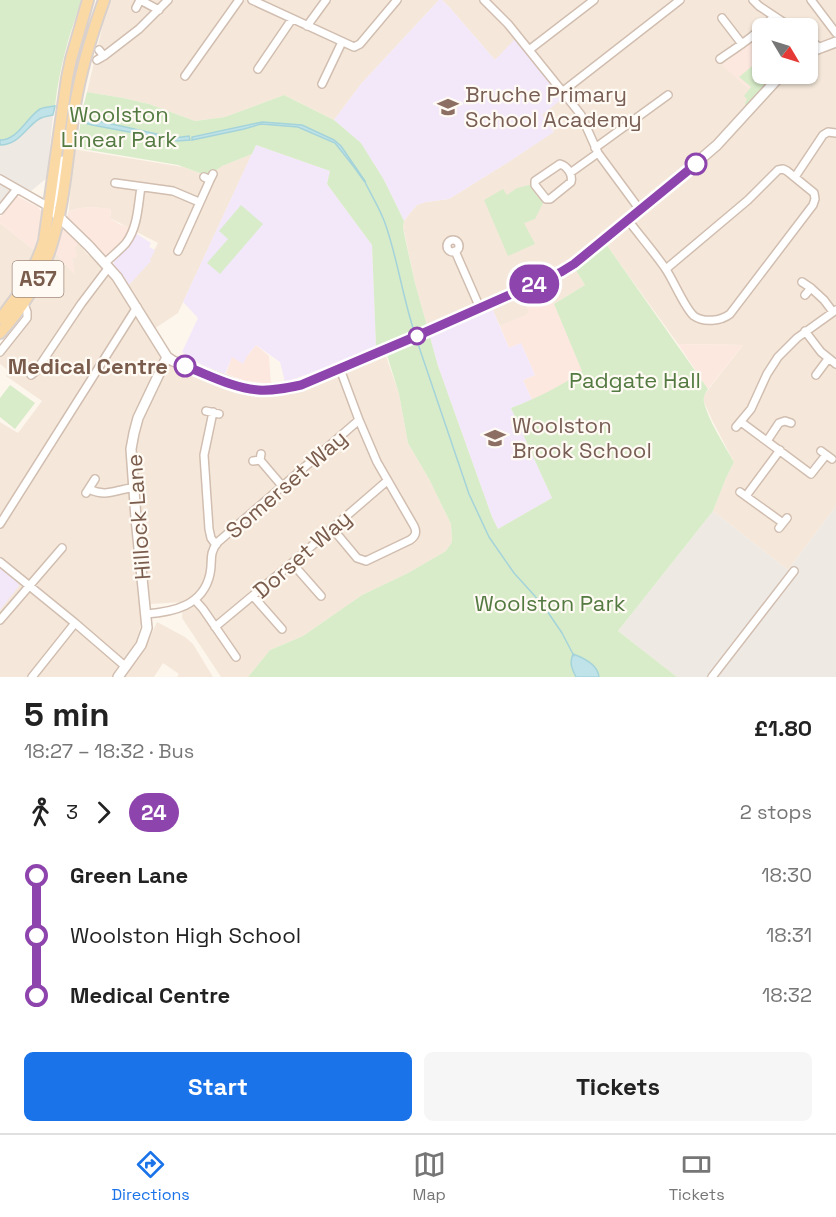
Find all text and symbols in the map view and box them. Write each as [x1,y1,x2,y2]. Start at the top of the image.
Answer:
north arrow [752,18,818,84]
map controls [752,18,818,84]
place label: Bruche Primary School Academy [465,80,642,133]
school or university icon: Bruche Primary School Academy [436,95,460,119]
park label: Woolston Linear Park [61,100,177,153]
unlabelled marker [685,153,707,175]
road number: A57 [12,261,63,297]
line badge: 24 [507,264,561,304]
text: 24 [521,271,547,298]
unlabelled marker [408,327,426,345]
place label: Medical Centre [8,352,168,380]
marker: Medical Centre [174,355,196,377]
park label: Padgate Hall [569,366,701,394]
place label: Woolston Brook School [512,411,652,464]
street label: Somerset Way [220,424,352,544]
school or university icon: Woolston Brook School [483,426,507,450]
street label: Hillock Lane [120,453,156,581]
street label: Dorset Way [247,504,357,604]
park label: Woolston Park [474,589,626,617]
text: 5 min [24,694,109,736]
text: £1.80 [754,714,812,742]
text: 18:27 – 18:32 · Bus [24,738,194,764]
icon: walk [24,796,57,829]
icon: forward [87,796,120,829]
text: 3 [66,799,78,825]
text: 24 [141,799,167,826]
text: 2 stops [740,799,812,825]
text: Green Lane [70,861,188,889]
text: 18:30 [761,862,812,888]
text: Woolston High School [70,921,301,949]
text: 18:31 [766,922,812,948]
text: Medical Centre [70,981,230,1009]
text: 18:32 [762,982,812,1008]
button: Start [24,1052,412,1121]
button: Tickets [424,1052,812,1121]
tab: Directions [111,1148,190,1205]
tab: Map [413,1148,446,1205]
tab: Tickets [669,1148,725,1205]

